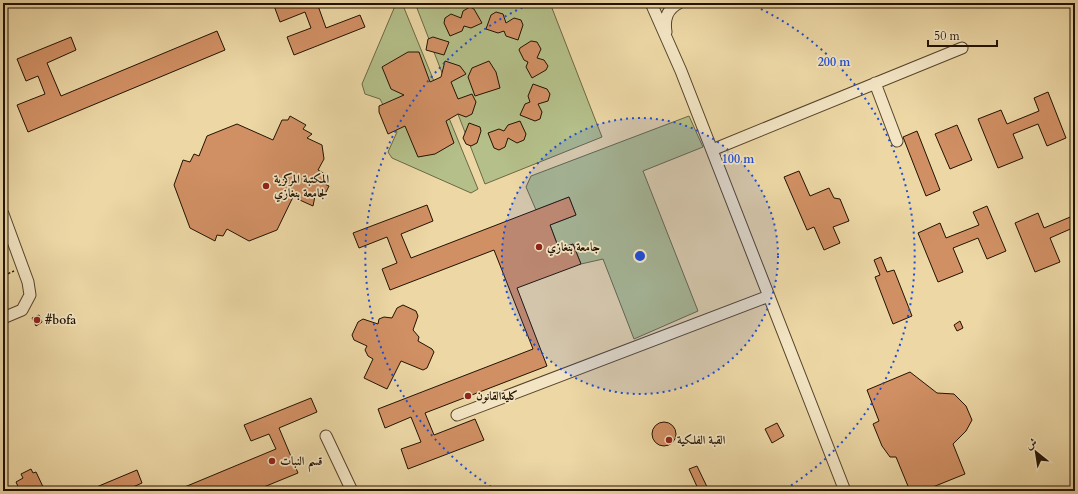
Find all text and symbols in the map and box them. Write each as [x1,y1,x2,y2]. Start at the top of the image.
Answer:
scale bar [928,22,997,48]
text: 50 m [934,28,961,44]
text: 200 m [818,54,851,70]
text: 100 m [722,151,755,167]
place label: المكتبة المركزية لجامعة بنغازي [274,171,329,203]
marker: المكتبة المركزية لجامعة بنغازي [261,181,271,191]
place label: جامعة بنغازي [547,239,600,257]
marker: جامعة بنغازي [534,242,544,252]
centre of rings [633,249,647,263]
place label: #bofa [45,312,76,328]
marker: #bofa [32,315,42,325]
place label: كليةالقانون [476,388,518,404]
marker: كليةالقانون [463,391,473,401]
place label: القبة الفلكية [677,432,726,448]
north arrow [1016,432,1056,472]
marker: القبة الفلكية [664,435,674,445]
text: ش [1023,435,1040,453]
place label: قسم النبات [280,453,323,473]
marker: قسم النبات [267,456,277,466]

